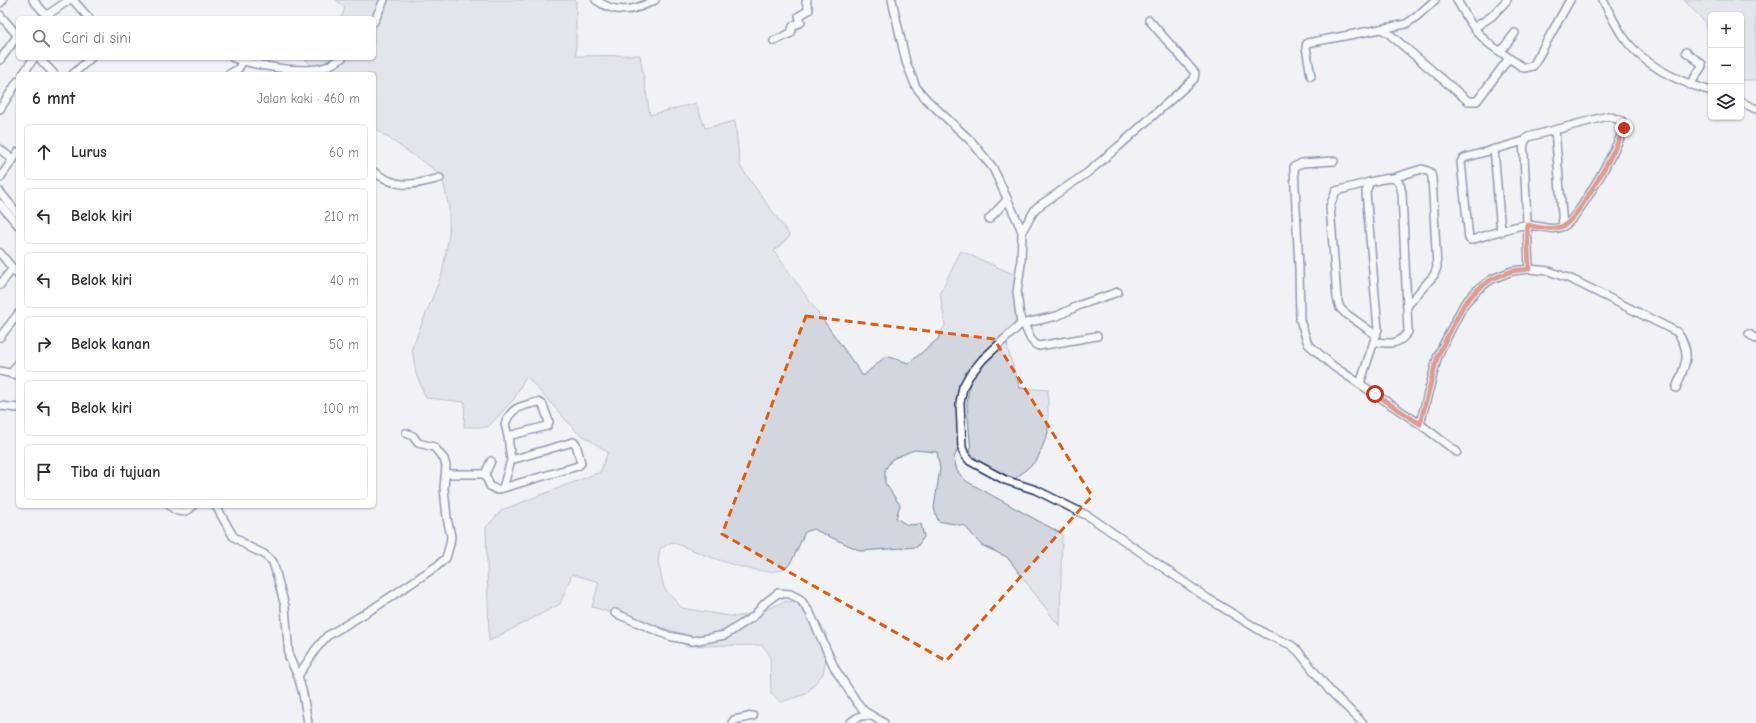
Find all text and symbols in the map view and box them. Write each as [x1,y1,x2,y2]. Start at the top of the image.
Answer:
map controls [1708,12,1744,120]
button: + [1708,12,1744,48]
search box [16,16,376,60]
icon: search [30,27,52,49]
text: Cari di sini [62,29,131,47]
button: − [1708,48,1744,84]
button: layers [1708,84,1744,120]
text: 6 mnt [32,89,75,108]
text: Jalan kaki · 460 m [257,91,360,106]
route end [1615,119,1633,137]
icon: ahead [33,141,55,163]
text: Lurus [71,143,107,161]
text: 60 m [329,145,359,160]
icon: left [33,205,55,227]
text: Belok kiri [71,207,132,225]
text: 210 m [324,209,359,224]
icon: left [33,269,55,291]
text: Belok kiri [71,271,132,289]
text: 40 m [330,273,359,288]
icon: right [33,333,55,355]
text: Belok kanan [71,335,150,353]
text: 50 m [329,337,359,352]
route start [1366,385,1384,403]
icon: left [33,397,55,419]
text: Belok kiri [71,399,132,417]
text: 100 m [323,401,359,416]
icon: arrive [33,461,55,483]
text: Tiba di tujuan [71,463,160,481]

